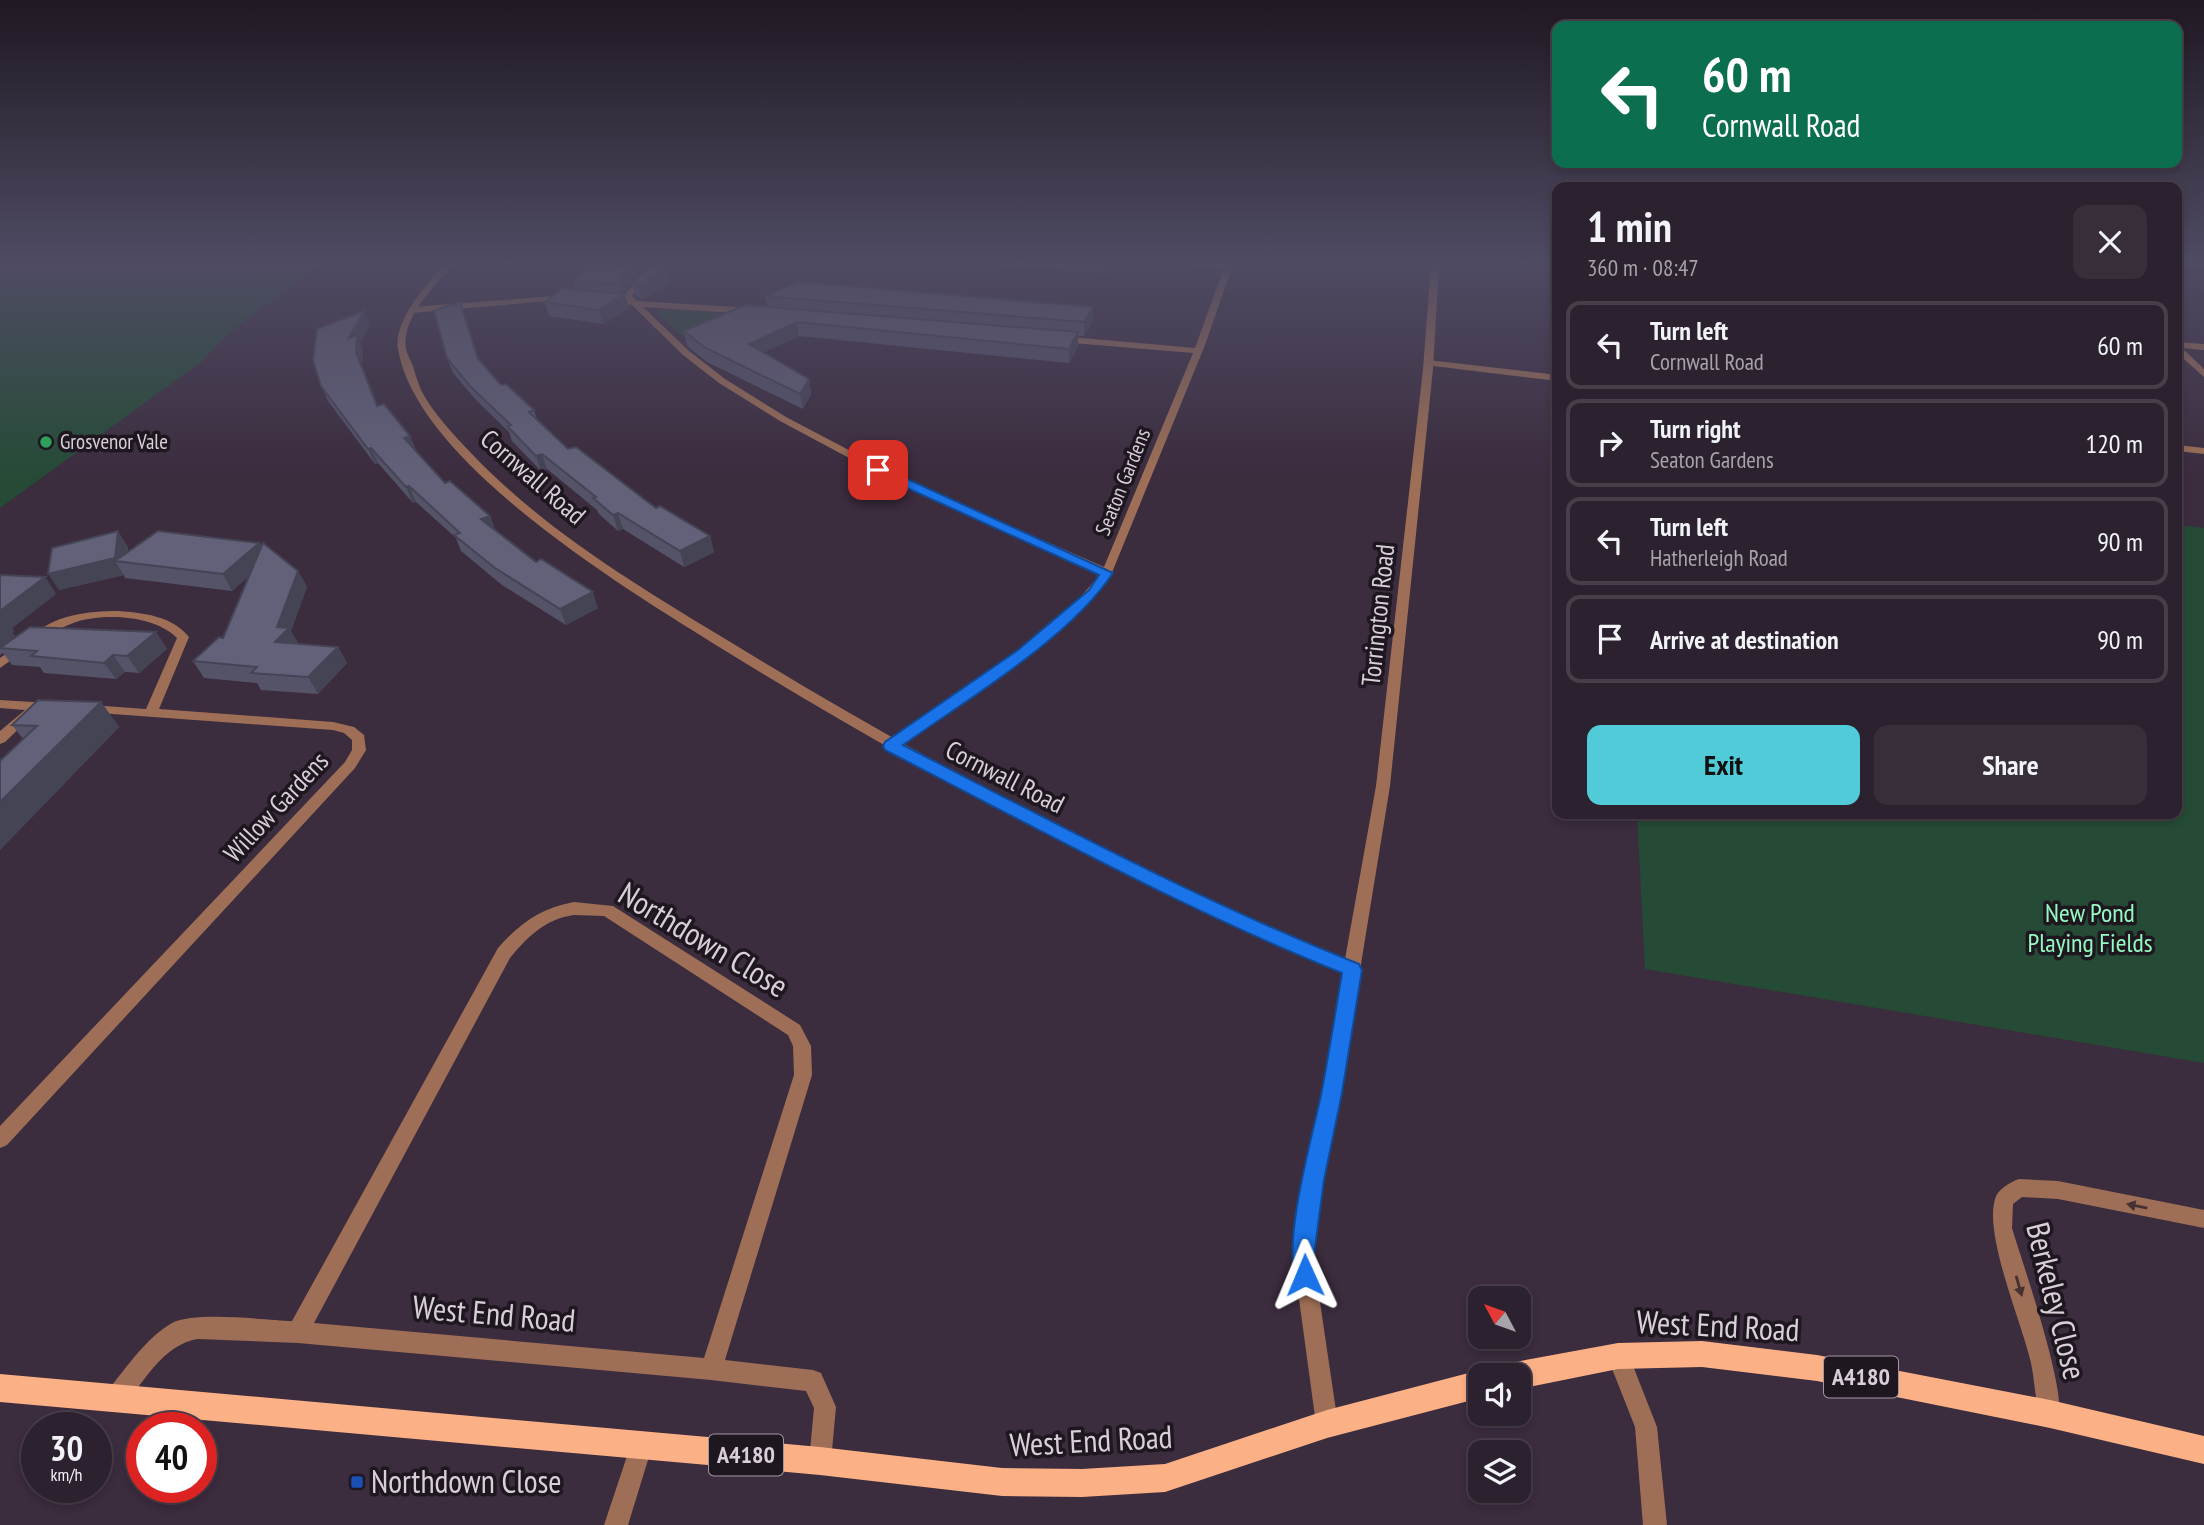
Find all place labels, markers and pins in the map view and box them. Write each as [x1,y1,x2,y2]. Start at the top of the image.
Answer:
place label: Grosvenor Vale [60,428,168,455]
marker: Grosvenor Vale [38,434,54,450]
pin [848,440,908,500]
place label: Northdown Close [371,1460,562,1502]
marker: Northdown Close [349,1474,365,1490]

